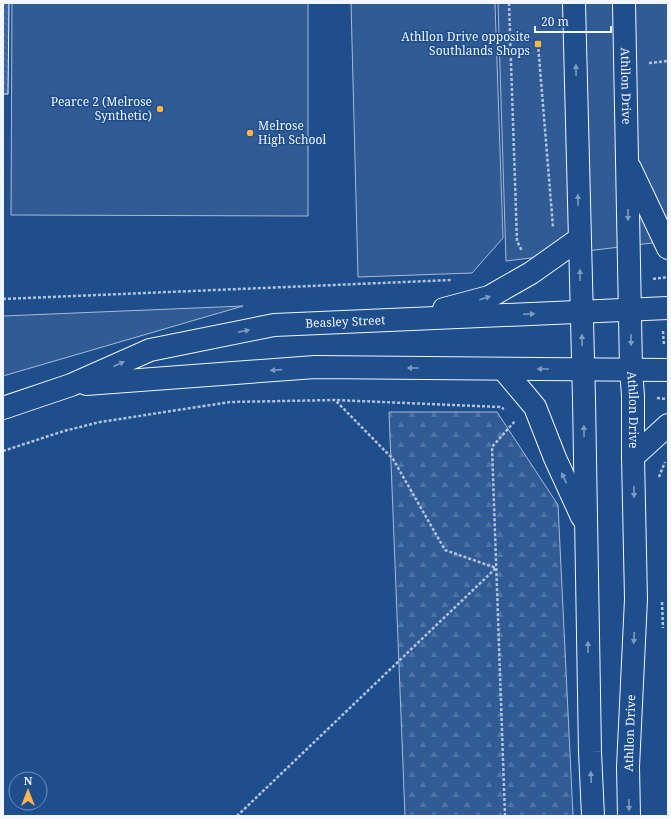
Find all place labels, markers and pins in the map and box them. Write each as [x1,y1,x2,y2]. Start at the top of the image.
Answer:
place label: Athllon Drive opposite Southlands Shops [401,28,530,59]
marker: Athllon Drive opposite Southlands Shops [533,39,543,49]
place label: Pearce 2 (Melrose Synthetic) [51,93,152,124]
marker: Pearce 2 (Melrose Synthetic) [155,104,165,114]
place label: Melrose High School [258,117,326,148]
marker: Melrose High School [245,128,255,138]

